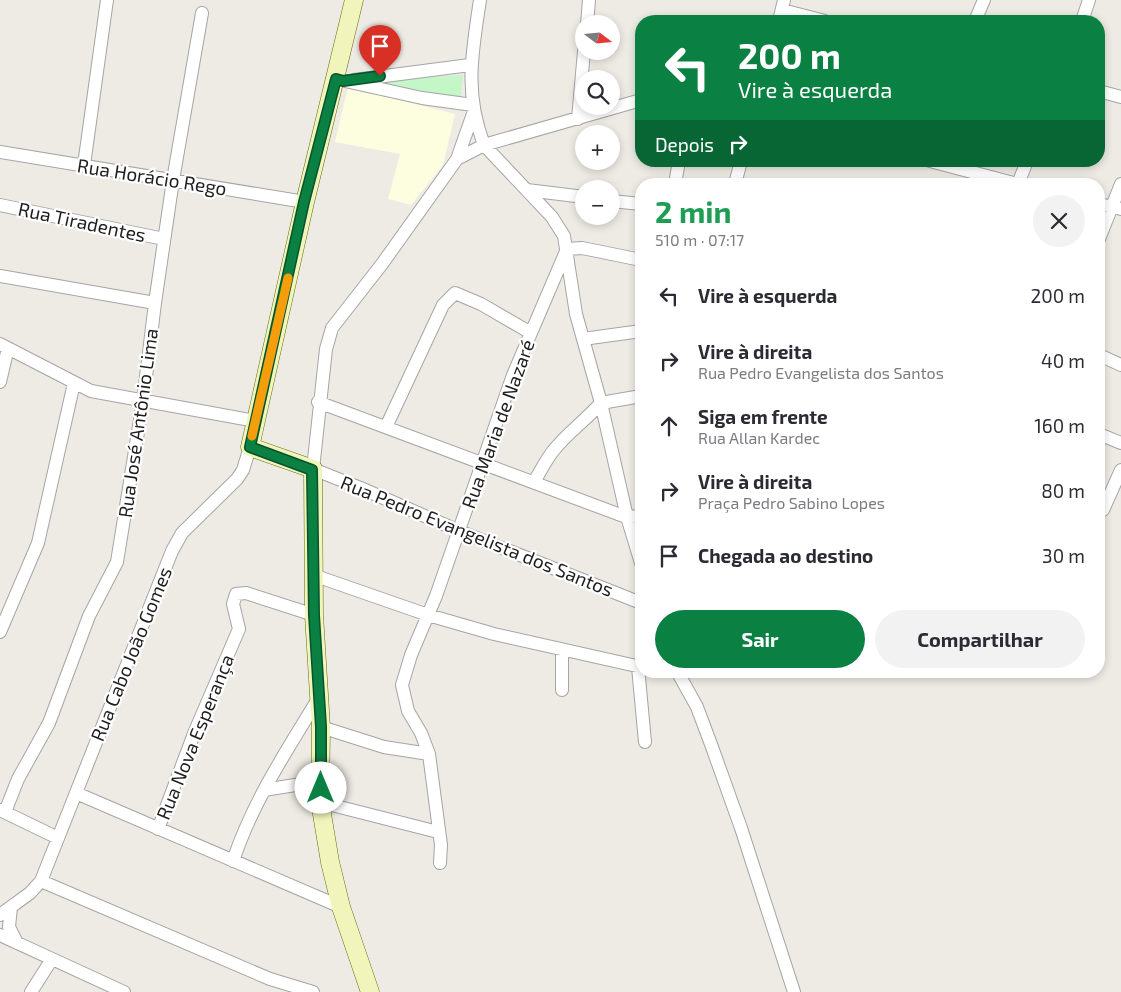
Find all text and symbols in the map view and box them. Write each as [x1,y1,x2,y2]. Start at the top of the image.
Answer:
north arrow [575,15,620,60]
map controls [575,15,620,225]
pin [359,25,401,76]
icon: arrive [366,32,394,60]
text: 200 m [738,34,841,76]
icon: left [655,35,720,100]
button: search [575,70,620,115]
text: Vire à esquerda [738,76,892,102]
button: + [575,125,620,170]
icon: right [724,130,752,158]
text: Depois [655,133,714,156]
street label: Rua Horácio Rego [76,153,228,200]
button: − [575,180,620,225]
text: 2 min [655,193,732,229]
button: close [1033,195,1085,247]
street label: Rua Tiradentes [16,197,148,246]
text: 510 m · 07:17 [655,230,744,249]
icon: left [655,282,683,310]
text: Vire à esquerda [698,284,837,307]
text: 200 m [1031,284,1085,307]
street label: Rua José Antônio Lima [113,327,162,519]
street label: Rua Maria de Nazaré [456,336,539,511]
text: Vire à direita [698,340,812,363]
icon: right [655,347,683,375]
text: 40 m [1041,349,1085,372]
text: Rua Pedro Evangelista dos Santos [698,363,944,382]
text: Siga em frente [698,405,828,428]
icon: ahead [655,412,683,440]
text: 160 m [1034,414,1085,437]
text: Rua Allan Kardec [698,428,820,447]
street label: Rua Pedro Evangelista dos Santos [338,470,617,601]
text: Vire à direita [698,470,812,493]
icon: right [655,477,683,505]
text: 80 m [1041,479,1085,502]
text: Praça Pedro Sabino Lopes [698,493,885,512]
icon: arrive [655,542,683,570]
text: Chegada ao destino [698,544,873,567]
text: 30 m [1042,544,1085,567]
street label: Rua Cabo João Gomes [85,563,176,744]
button: Sair [655,610,865,668]
button: Compartilhar [875,610,1085,668]
street label: Rua Nova Esperança [151,651,239,823]
position arrow [294,761,346,813]

